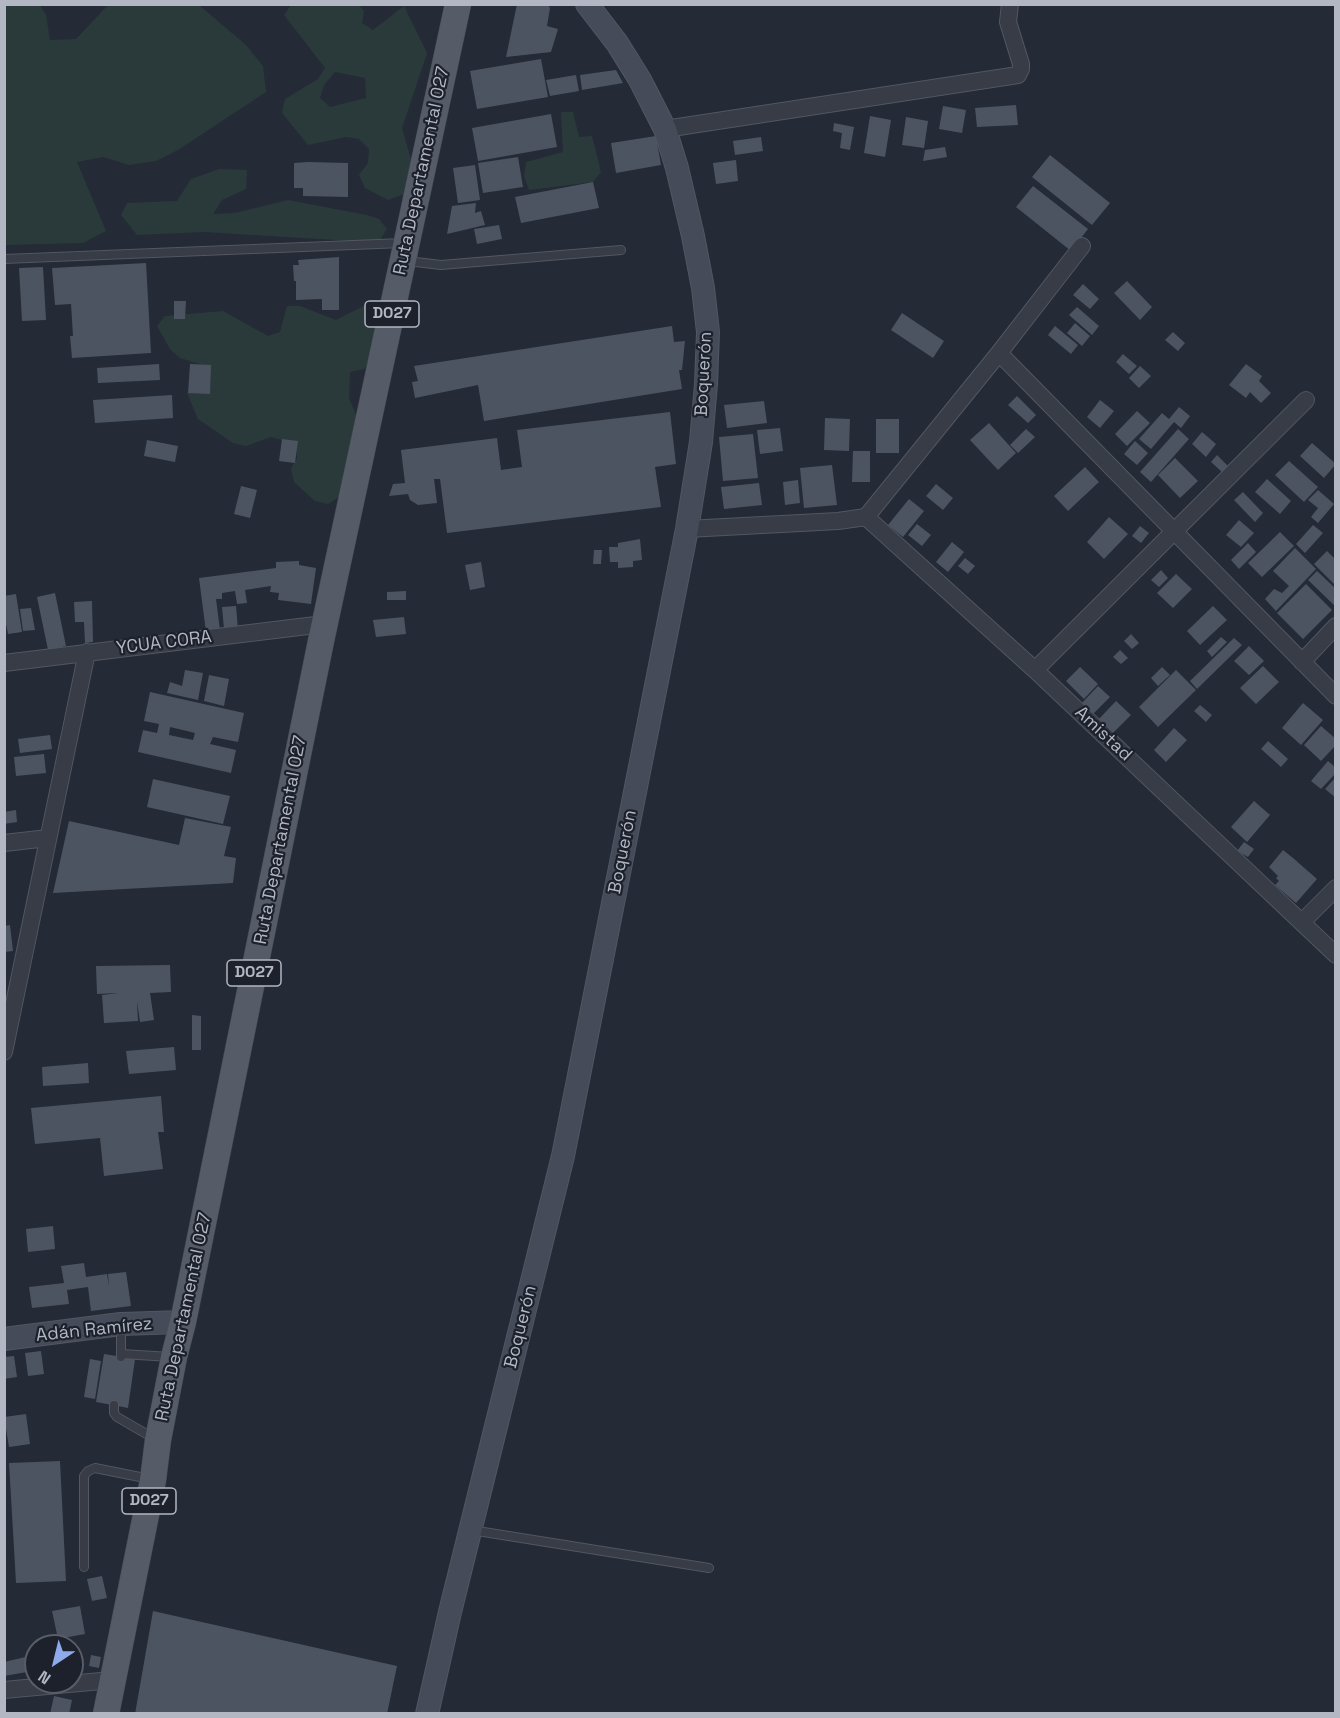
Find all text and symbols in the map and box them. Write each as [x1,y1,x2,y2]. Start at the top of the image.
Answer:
street label: Ruta Departamental 027 [389,65,455,277]
road number: D027 [365,301,419,327]
street label: Boquerón [691,331,717,417]
street label: YCUA CORA [115,626,213,660]
street label: Amistad [1070,702,1136,766]
street label: Ruta Departamental 027 [250,734,312,946]
street label: Boquerón [604,808,642,896]
road number: D027 [227,960,281,986]
street label: Ruta Departamental 027 [151,1211,217,1423]
street label: Boquerón [500,1283,542,1371]
street label: Adán Ramírez [35,1313,153,1347]
road number: D027 [122,1488,176,1514]
north arrow [24,1634,84,1694]
text: N [34,1666,55,1689]

